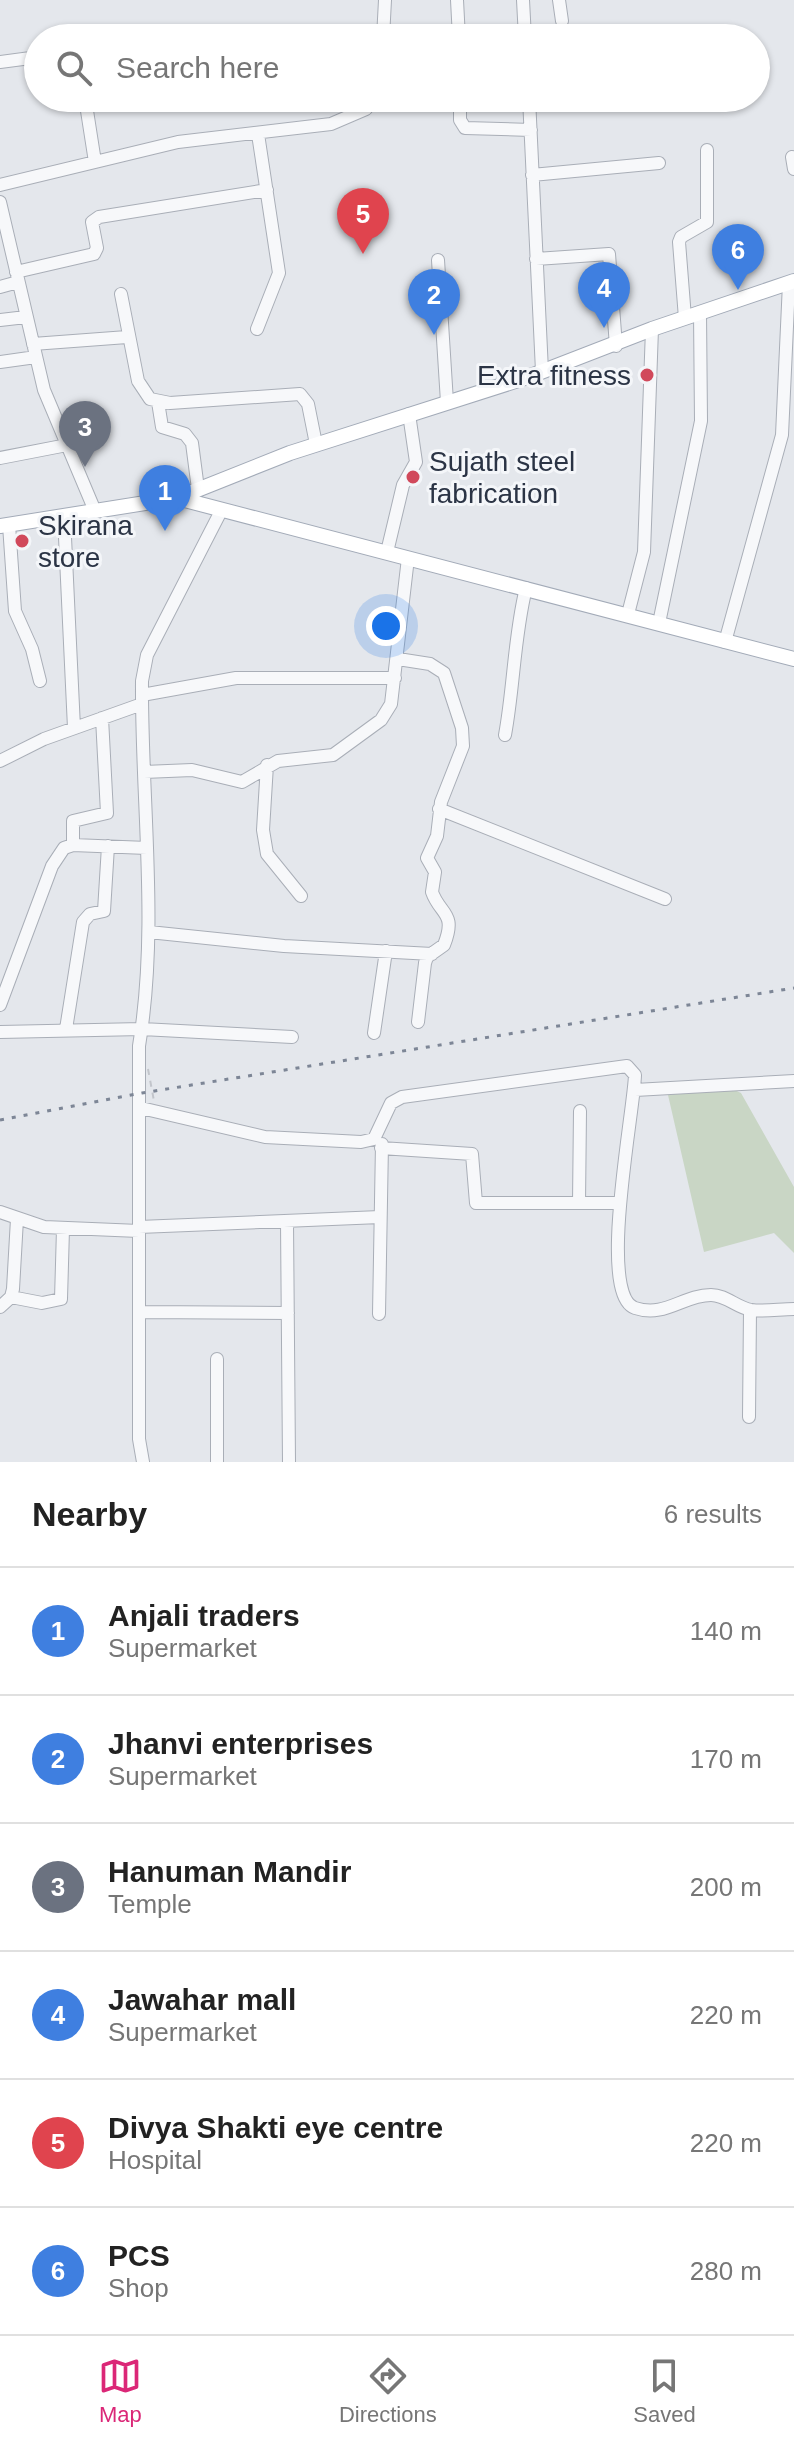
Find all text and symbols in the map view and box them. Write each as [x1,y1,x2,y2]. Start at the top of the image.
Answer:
search box [24,24,770,112]
icon: search [52,46,96,90]
text: Search here [116,51,279,84]
pin: 5 [337,188,389,254]
pin: 6 [712,224,764,290]
pin: 4 [578,262,630,328]
pin: 2 [408,269,460,335]
place label: Extra fitness [477,360,631,391]
marker: Extra fitness [638,366,656,384]
pin: 3 [59,401,111,467]
place label: Sujath steel fabrication [429,446,575,509]
pin: 1 [139,465,191,531]
marker: Sujath steel fabrication [404,468,422,486]
place label: Skirana store [38,510,133,573]
marker: Skirana store [13,532,31,550]
your location [366,606,406,646]
text: Nearby [32,1495,147,1533]
text: 6 results [664,1499,762,1529]
text: Anjali traders [108,1599,300,1632]
text: 1 [51,1616,65,1646]
text: 140 m [690,1616,762,1646]
text: Supermarket [108,1633,257,1663]
text: Jhanvi enterprises [108,1727,373,1760]
text: 2 [51,1744,65,1774]
text: 170 m [690,1744,762,1774]
text: Supermarket [108,1761,257,1791]
text: Hanuman Mandir [108,1855,351,1888]
text: 3 [51,1872,65,1902]
text: 200 m [690,1872,762,1902]
text: Temple [108,1889,192,1919]
text: Jawahar mall [108,1983,296,2016]
text: 4 [51,2000,65,2030]
text: 220 m [690,2000,762,2030]
text: Supermarket [108,2017,257,2047]
text: Divya Shakti eye centre [108,2111,443,2144]
text: 5 [51,2128,65,2158]
text: 220 m [690,2128,762,2158]
text: Hospital [108,2145,202,2175]
text: PCS [108,2239,170,2272]
text: 6 [51,2256,65,2286]
text: 280 m [690,2256,762,2286]
text: Shop [108,2273,169,2303]
tab: Map [98,2354,142,2428]
tab: Directions [339,2354,437,2428]
tab: Saved [633,2354,696,2428]

